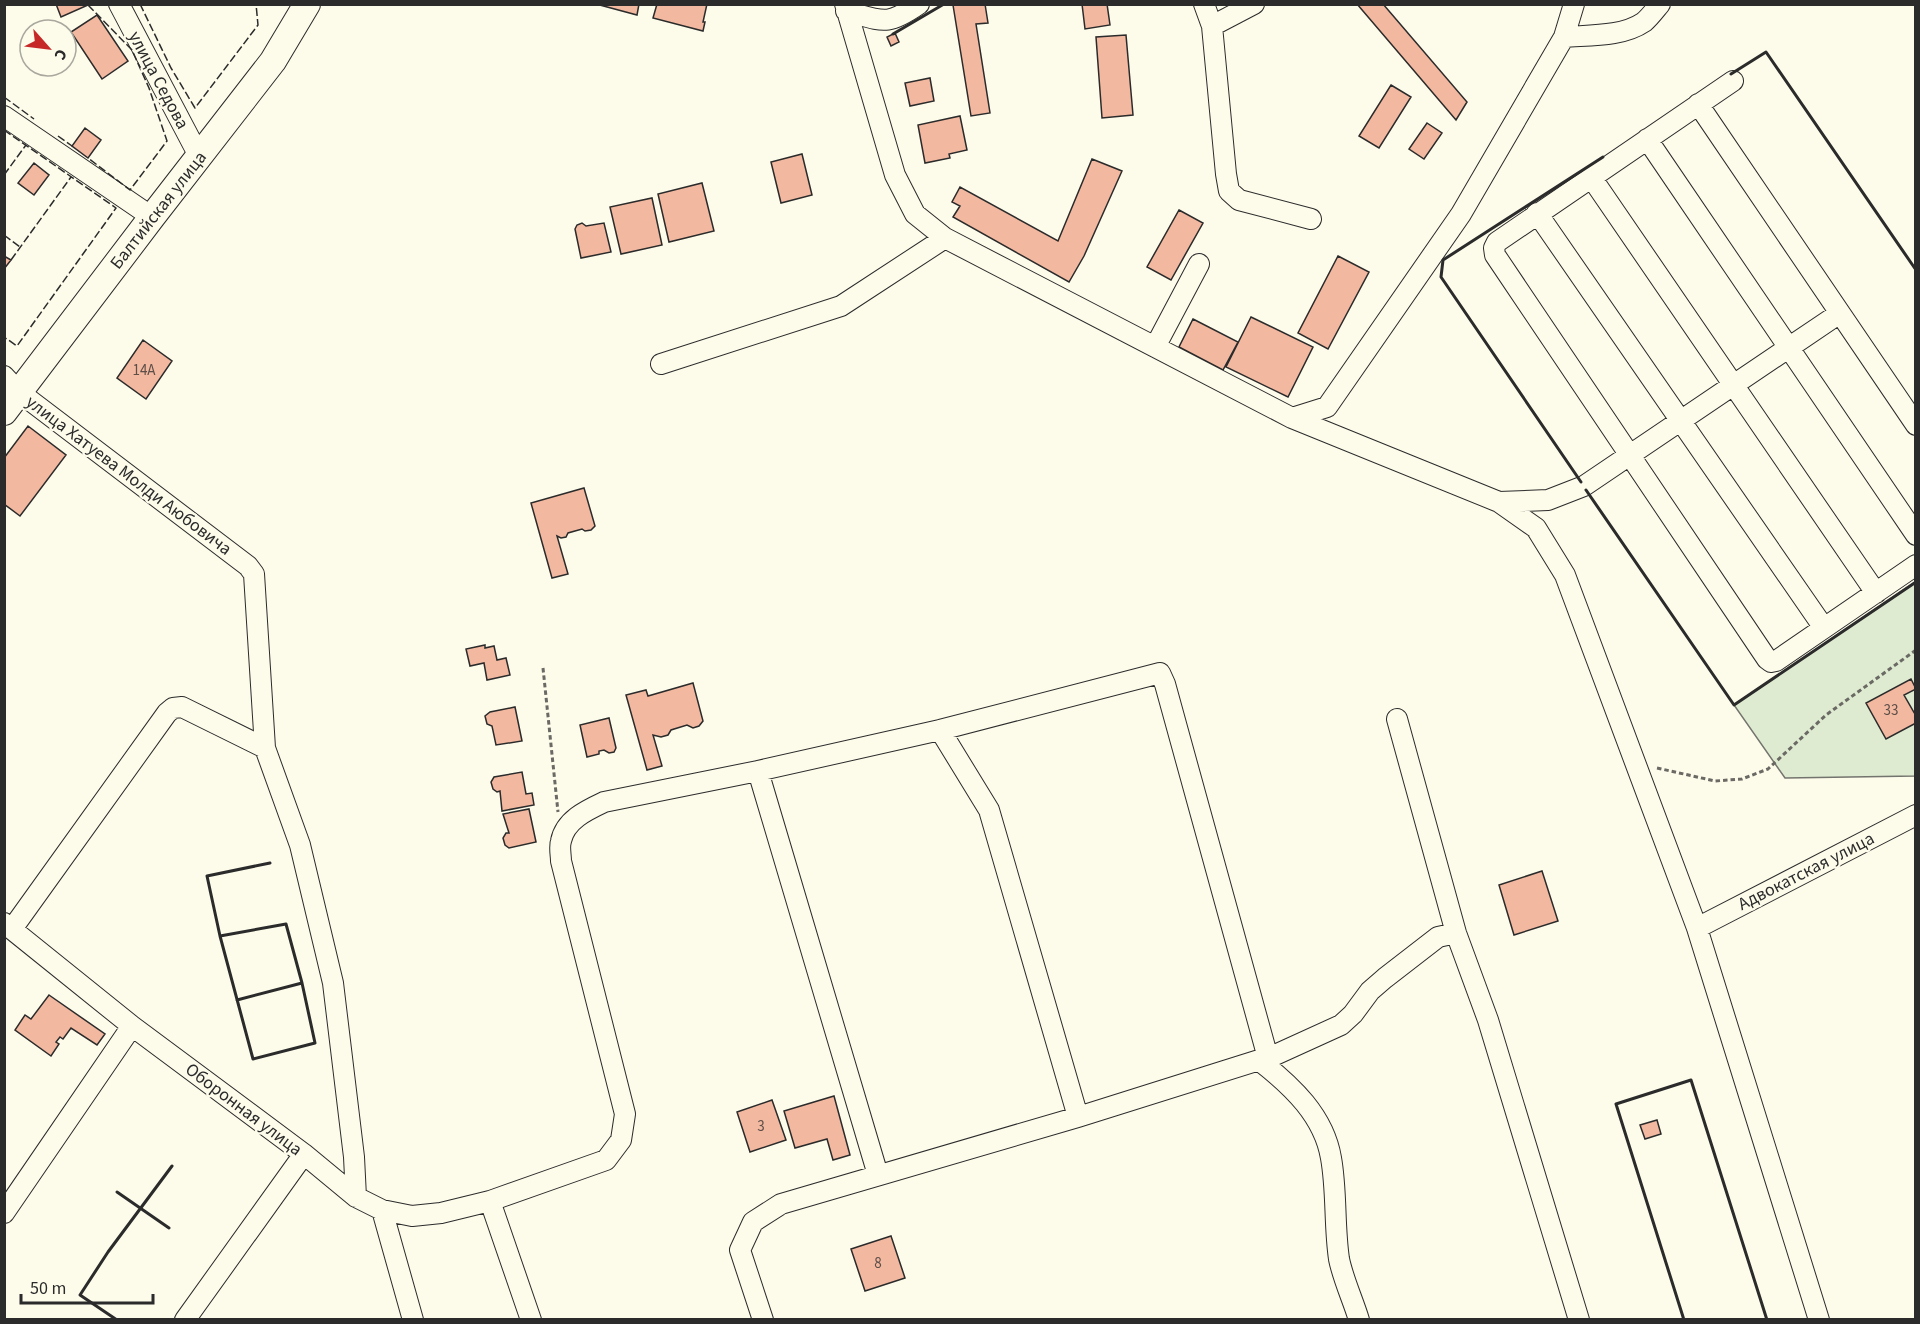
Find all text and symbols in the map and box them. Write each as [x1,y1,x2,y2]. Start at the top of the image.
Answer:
north arrow [18,18,78,78]
street label: улица Седова [122,27,195,134]
text: С [48,45,72,64]
street label: Балтийская улица [104,146,212,275]
house number: 14А [132,360,156,381]
street label: улица Хатуева Молди Аюбовича [21,390,237,561]
house number: 33 [1884,700,1898,721]
street label: Адвокатская улица [1734,826,1879,917]
street label: Оборонная улица [180,1057,307,1162]
house number: 3 [757,1116,765,1137]
house number: 8 [874,1253,882,1274]
scale bar [21,1267,153,1305]
text: 50 m [30,1276,66,1301]

